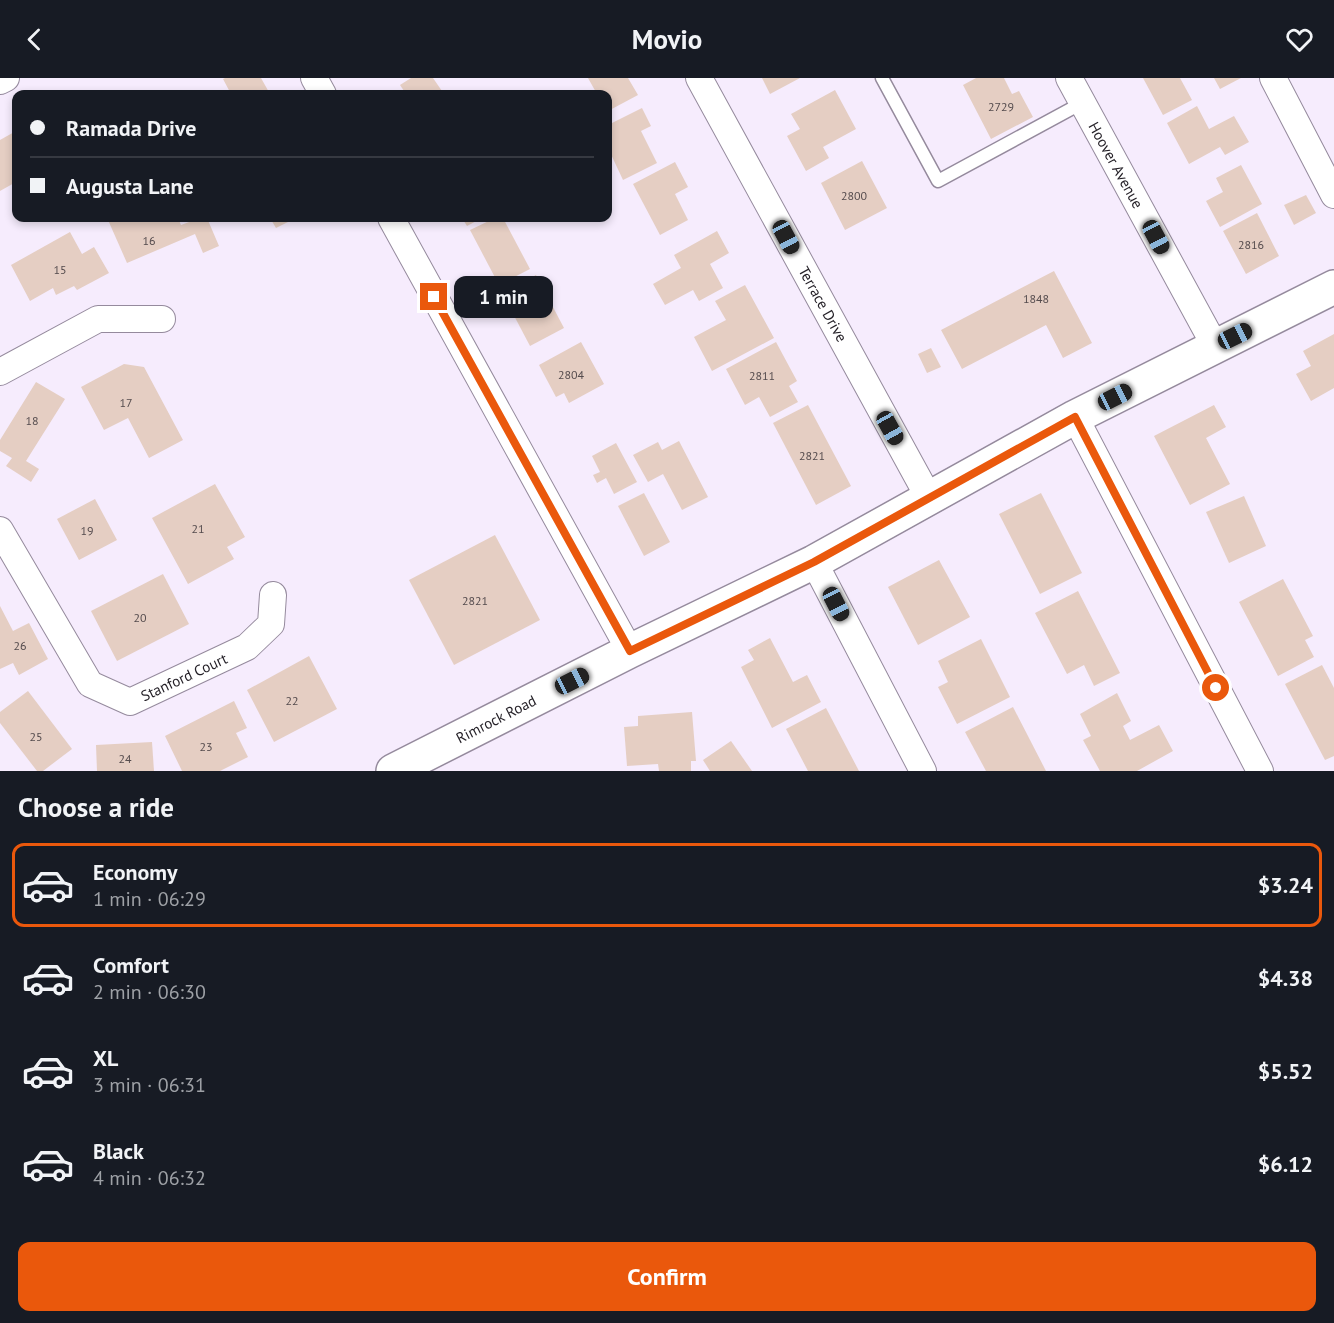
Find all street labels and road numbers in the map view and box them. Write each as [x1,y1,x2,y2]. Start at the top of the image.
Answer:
street label: Hoover Avenue [1084,118,1148,212]
street label: Terrace Drive [794,263,852,345]
street label: Stanford Court [138,649,230,705]
street label: Rimrock Road [453,691,539,747]

